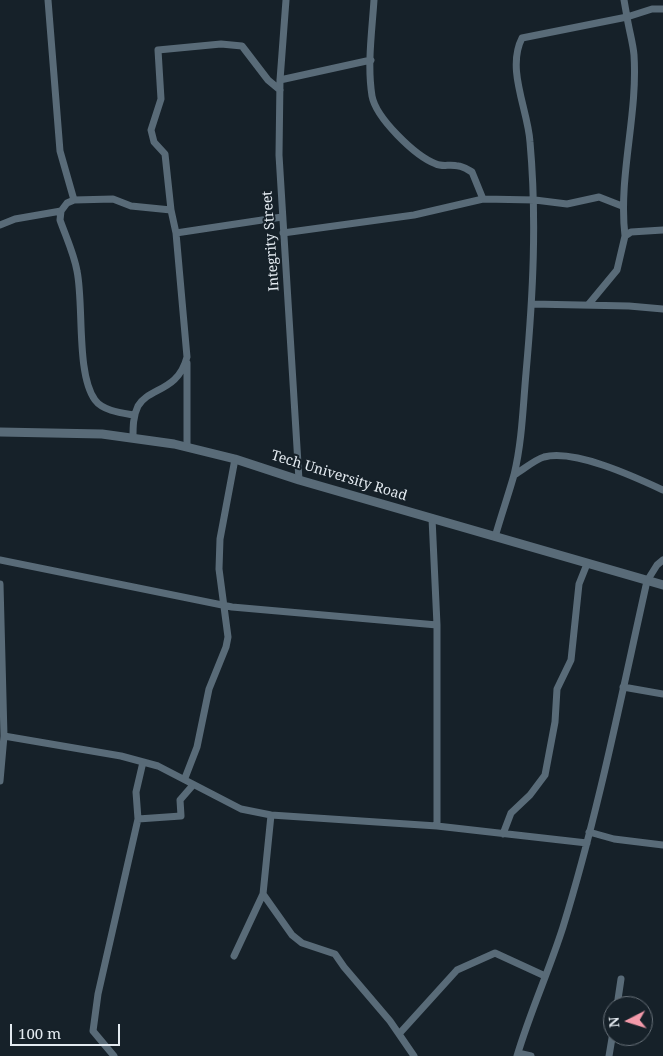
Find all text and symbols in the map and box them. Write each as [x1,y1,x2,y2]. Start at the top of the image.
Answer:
street label: Integrity Street [259,190,283,292]
street label: Tech University Road [269,447,409,505]
north arrow [603,996,653,1046]
scale bar [12,1014,122,1046]
text: N [604,1016,624,1029]
text: 100 m [18,1023,61,1043]

